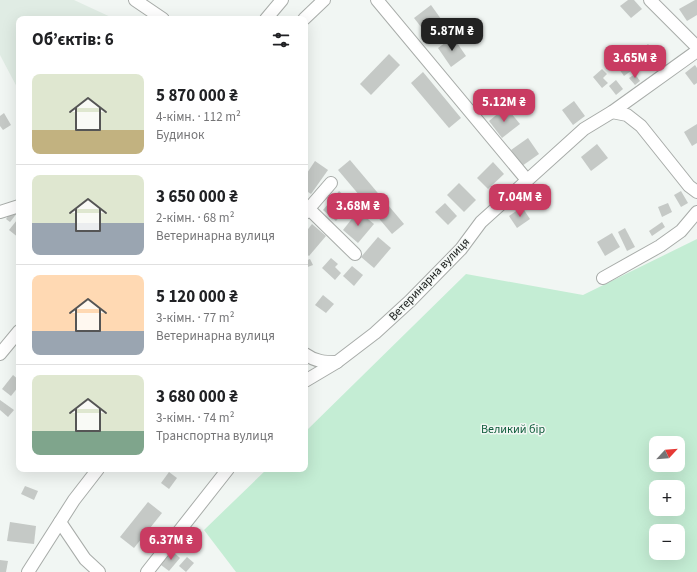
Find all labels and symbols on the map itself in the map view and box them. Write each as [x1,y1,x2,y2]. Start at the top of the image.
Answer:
pin: 5.87M ₴ [415,18,489,52]
pin: 3.65M ₴ [598,45,672,79]
pin: 5.12M ₴ [467,89,541,123]
pin: 7.04M ₴ [483,184,557,218]
pin: 3.68M ₴ [321,193,395,227]
street label: Ветеринарна вулиця [385,234,474,325]
park label: Великий бір [481,421,545,438]
north arrow [649,436,685,472]
pin: 6.37M ₴ [134,527,208,561]

